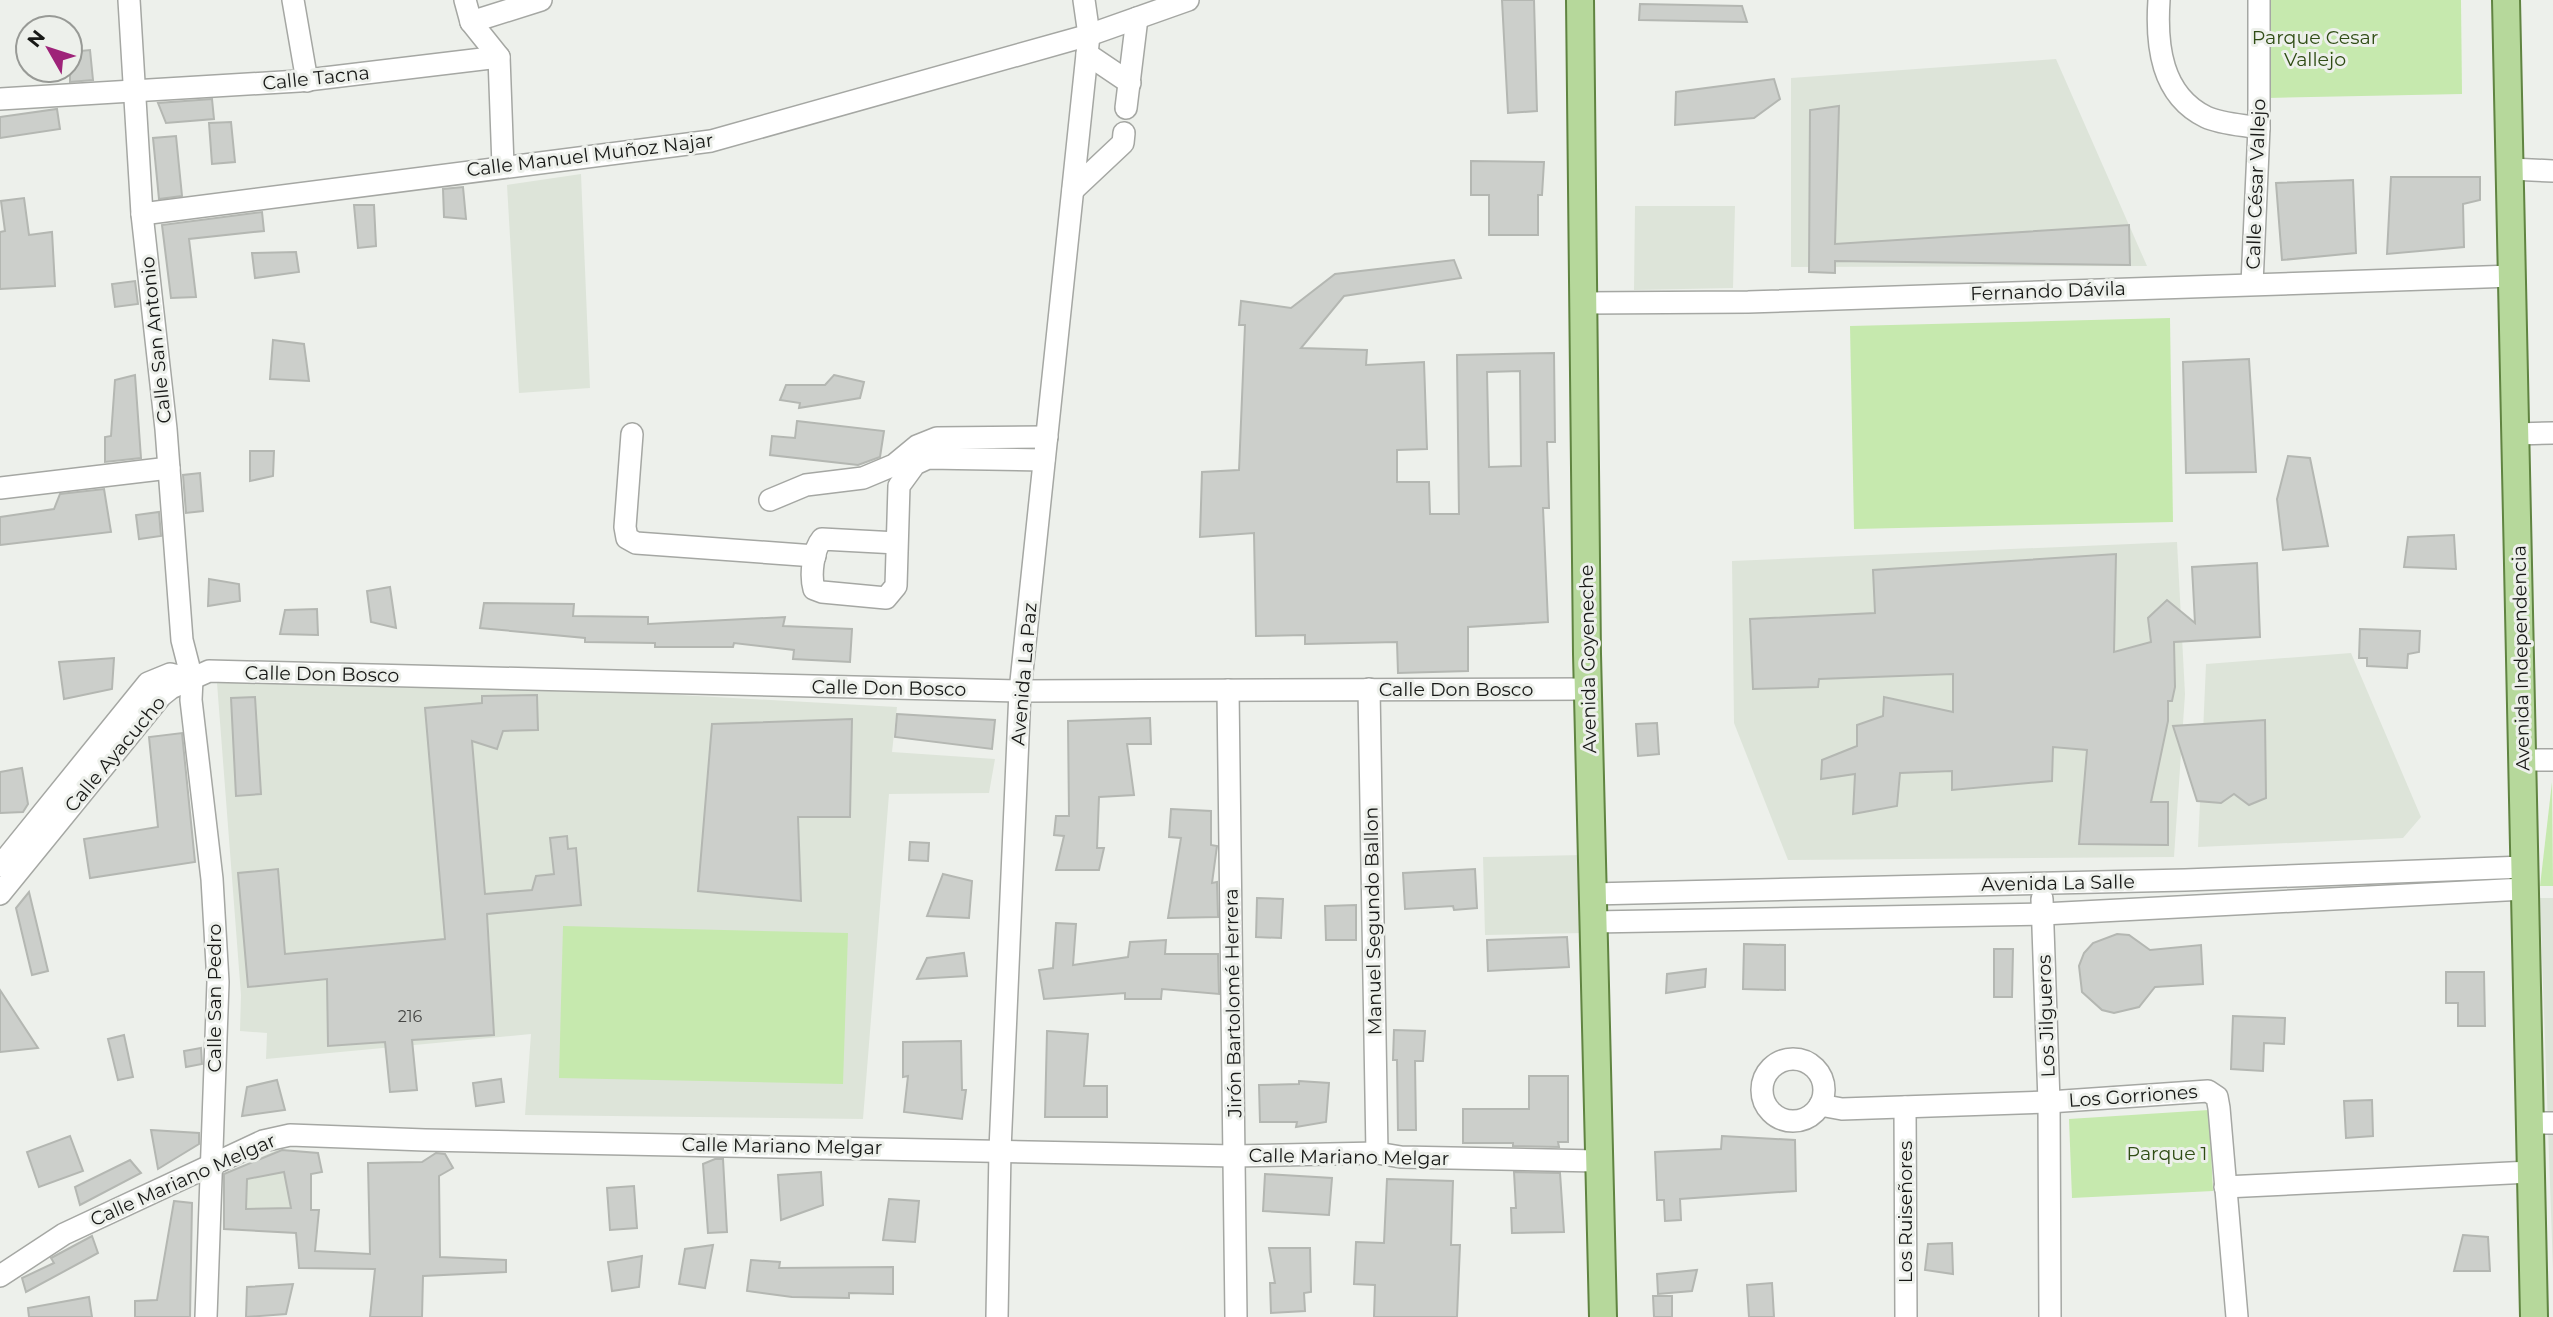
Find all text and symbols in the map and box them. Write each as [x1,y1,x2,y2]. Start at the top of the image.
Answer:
north arrow [14,14,84,84]
text: N [22,25,50,52]
park label: Parque Cesar Vallejo [2252,26,2378,71]
street label: Calle Tacna [261,61,371,95]
street label: Calle César Vallejo [2242,98,2270,270]
street label: Calle Manuel Muñoz Najar [465,128,715,182]
street label: Calle San Antonio [136,255,176,425]
street label: Fernando Dávila [1970,277,2126,305]
street label: Avenida Independencia [2508,545,2534,771]
street label: Avenida Goyeneche [1575,564,1601,754]
street label: Avenida La Paz [1006,602,1042,746]
street label: Calle Don Bosco [245,661,400,687]
street label: Calle Don Bosco [812,675,967,701]
street label: Calle Don Bosco [1379,678,1533,701]
street label: Calle Ayacucho [60,691,170,817]
street label: Manuel Segundo Ballon [1360,807,1386,1035]
street label: Avenida La Salle [1981,870,2135,896]
street label: Jirón Bartolomé Herrera [1219,888,1247,1119]
street label: Calle San Pedro [203,923,226,1072]
street label: Los Jilgueros [2032,954,2060,1078]
house number: 216 [398,1007,423,1026]
street label: Los Gorriones [2068,1080,2198,1112]
street label: Calle Mariano Melgar [87,1129,279,1231]
street label: Calle Mariano Melgar [681,1133,883,1159]
street label: Los Ruiseñores [1894,1141,1917,1283]
park label: Parque 1 [2127,1142,2207,1165]
street label: Calle Mariano Melgar [1248,1144,1450,1170]

